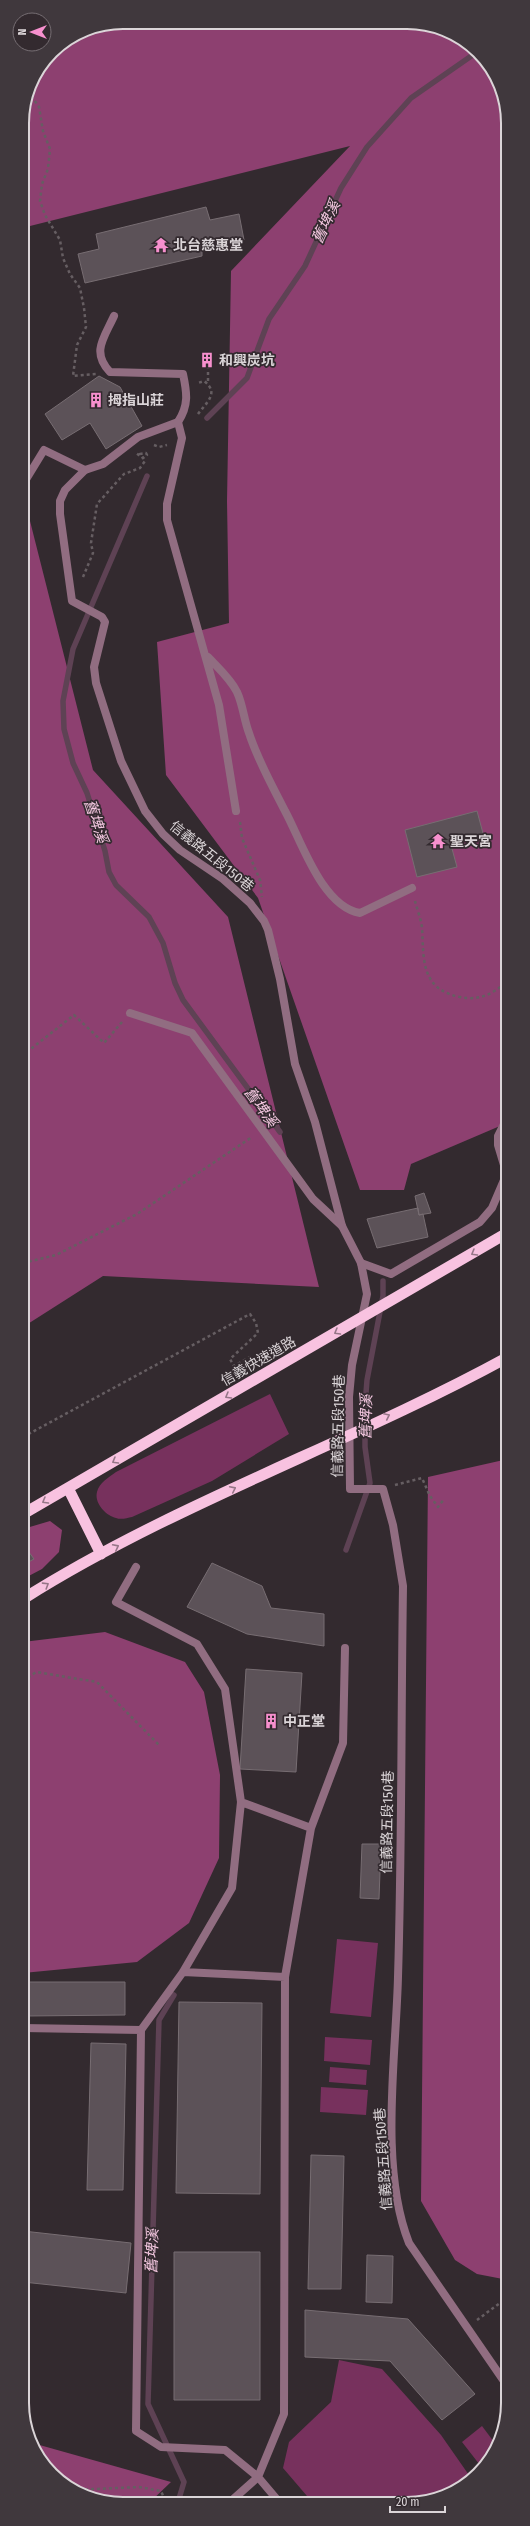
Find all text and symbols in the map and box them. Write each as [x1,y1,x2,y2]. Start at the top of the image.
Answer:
north arrow [12,12,52,52]
text: N [16,29,29,35]
water label: 舊埤溪 [308,196,345,246]
temple icon: 北台慈惠堂 [152,236,170,254]
place label: 北台慈惠堂 [173,237,243,254]
building icon: 和興炭坑 [198,351,216,369]
place label: 和興炭坑 [219,352,275,369]
building icon: 拇指山莊 [87,391,105,409]
place label: 拇指山莊 [108,392,164,409]
water label: 舊埤溪 [80,797,112,847]
street label: 信義路五段150巷 [166,817,257,895]
temple icon: 聖天宮 [429,832,447,850]
place label: 聖天宮 [450,833,492,850]
water label: 舊埤溪 [240,1084,283,1132]
one-way arrow [471,1248,478,1255]
one-way arrow [334,1328,341,1335]
street label: 信義快速道路 [218,1333,299,1390]
street label: 信義路五段150巷 [329,1374,348,1478]
one-way arrow [224,1392,232,1399]
water label: 舊埤溪 [357,1392,375,1440]
one-way arrow [383,1413,391,1421]
one-way arrow [112,1456,119,1463]
one-way arrow [228,1486,236,1494]
one-way arrow [42,1497,49,1504]
one-way arrow [112,1544,119,1551]
one-way arrow [42,1582,49,1590]
building icon: 中正堂 [262,1712,280,1730]
place label: 中正堂 [283,1713,325,1730]
street label: 信義路五段150巷 [378,1770,397,1874]
street label: 信義路五段150巷 [371,2107,396,2211]
water label: 舊埤溪 [142,2226,162,2274]
scale bar [390,2488,445,2514]
text: 20 m [396,2495,420,2509]

